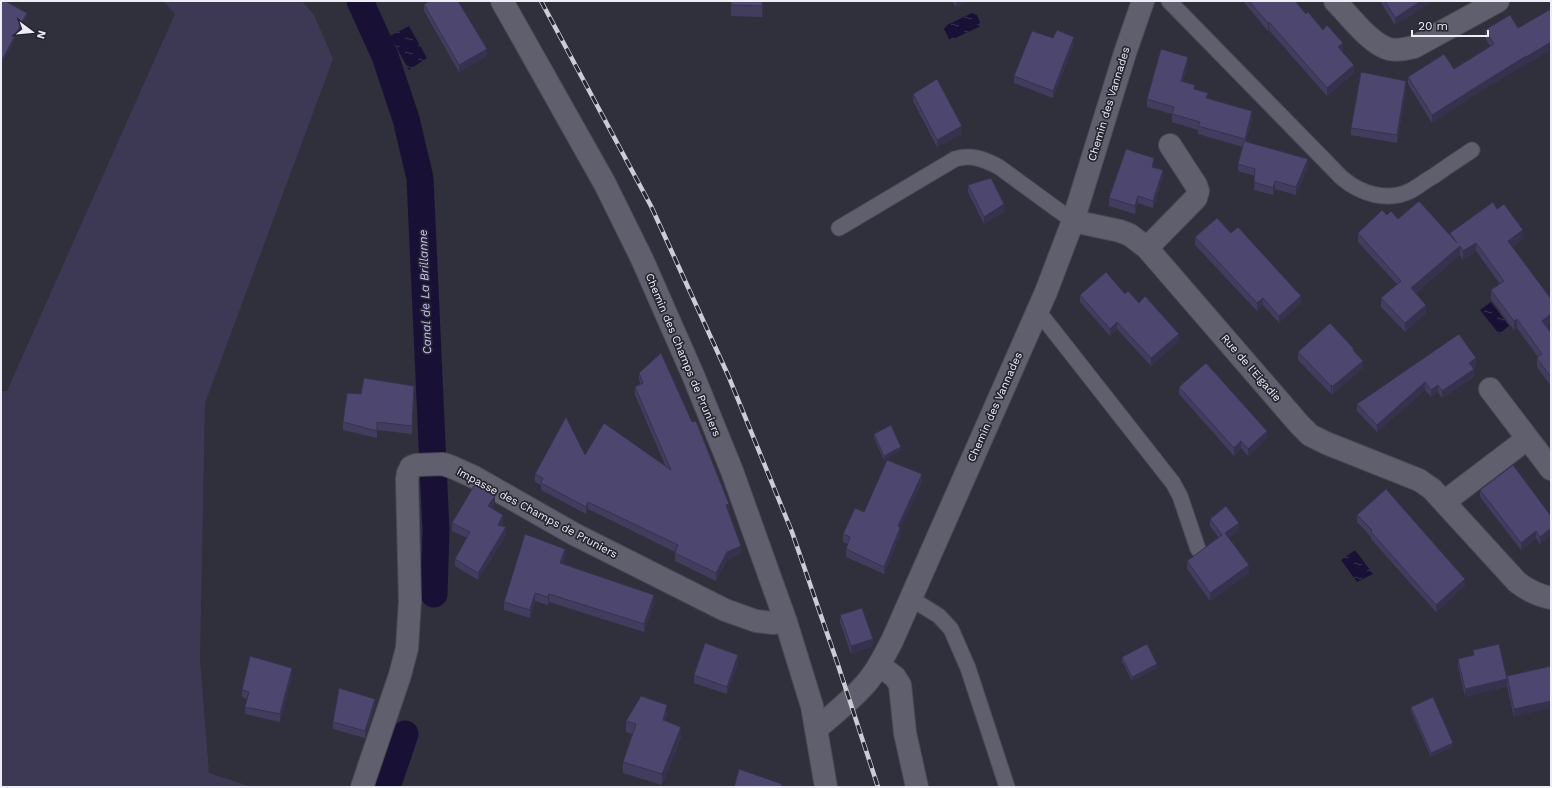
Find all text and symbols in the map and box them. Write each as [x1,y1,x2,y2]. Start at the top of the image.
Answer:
north arrow [12,12,52,52]
scale bar [1412,12,1488,38]
text: 20 m [1418,19,1448,33]
text: N [34,29,49,40]
street label: Chemin des Vannades [1085,45,1133,163]
water label: Canal de La Brillanne [416,229,434,355]
street label: Chemin des Champs de Pruniers [643,271,723,439]
street label: Rue de l'Eigadie [1218,332,1284,404]
street label: Chemin des Vannades [965,350,1025,464]
street label: Impasse des Champs de Pruniers [455,465,620,561]

